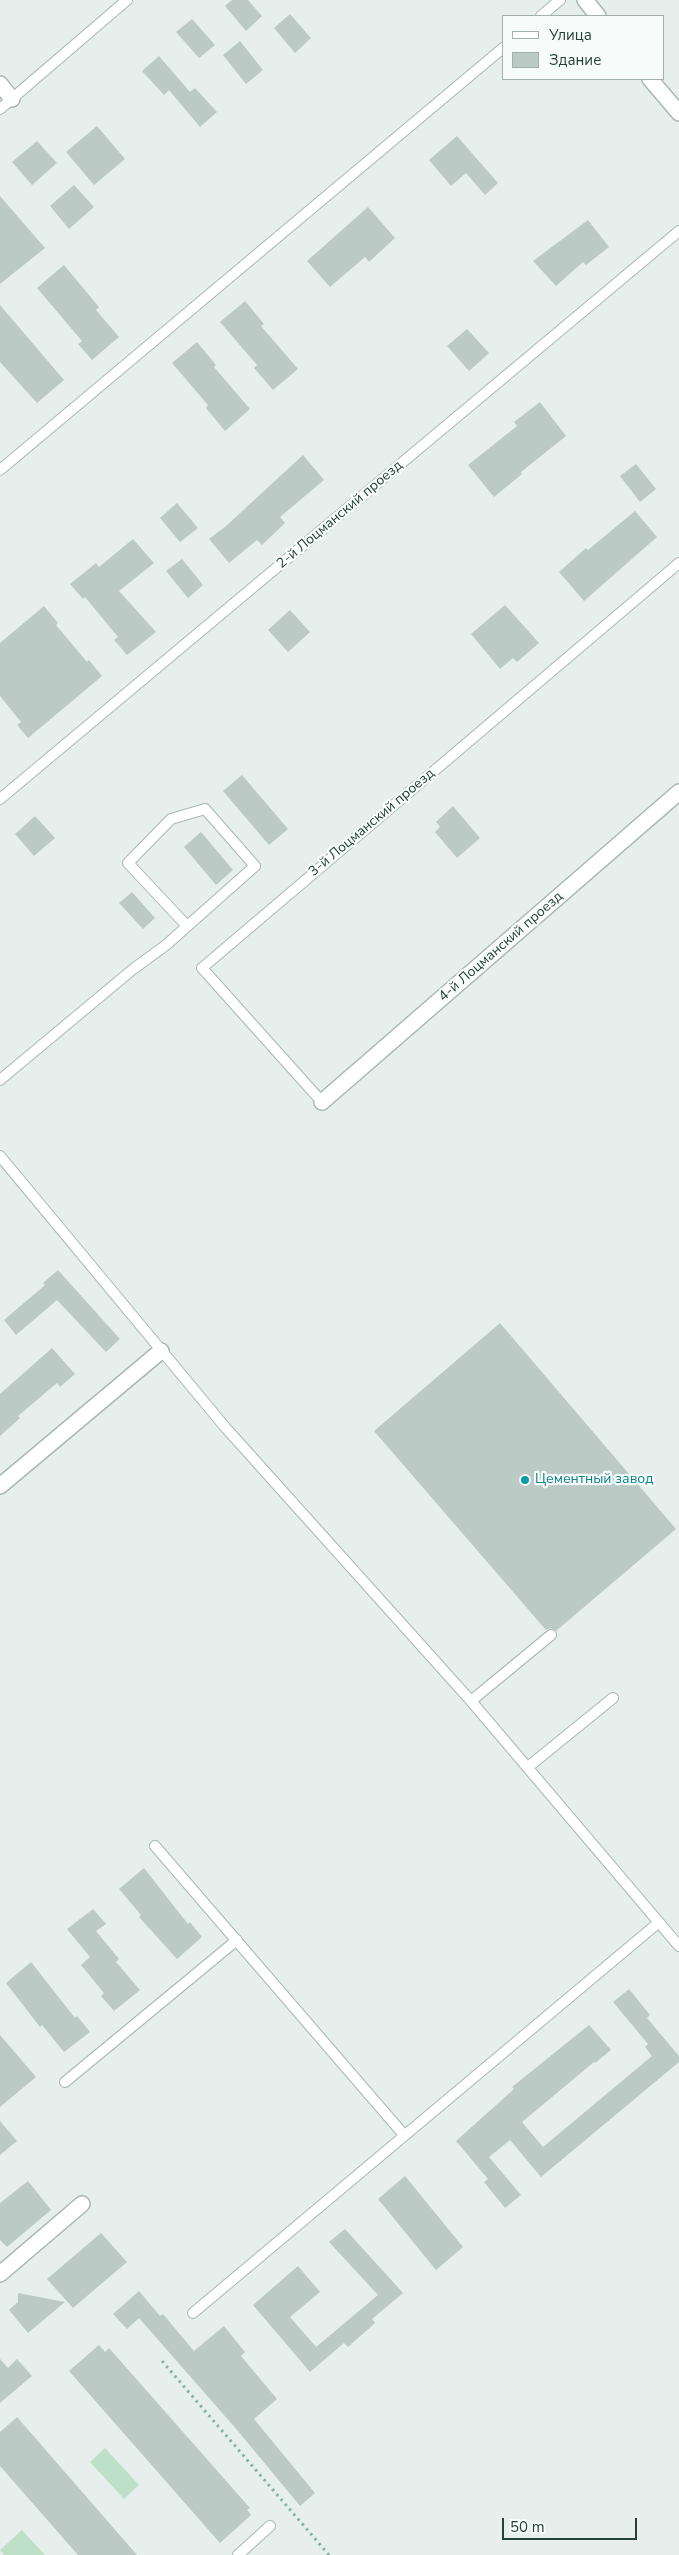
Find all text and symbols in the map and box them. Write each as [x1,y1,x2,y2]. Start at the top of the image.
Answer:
legend [502,15,664,80]
text: Улица [549,25,592,45]
text: Здание [549,50,601,70]
street label: 2-й Лоцманский проезд [274,457,406,573]
street label: 3-й Лоцманский проезд [306,765,438,881]
street label: 4-й Лоцманский проезд [435,888,567,1006]
place label: Цементный завод [535,1472,653,1488]
marker: Цементный завод [519,1474,531,1486]
scale bar [504,2508,639,2540]
text: 50 m [510,2517,545,2537]

